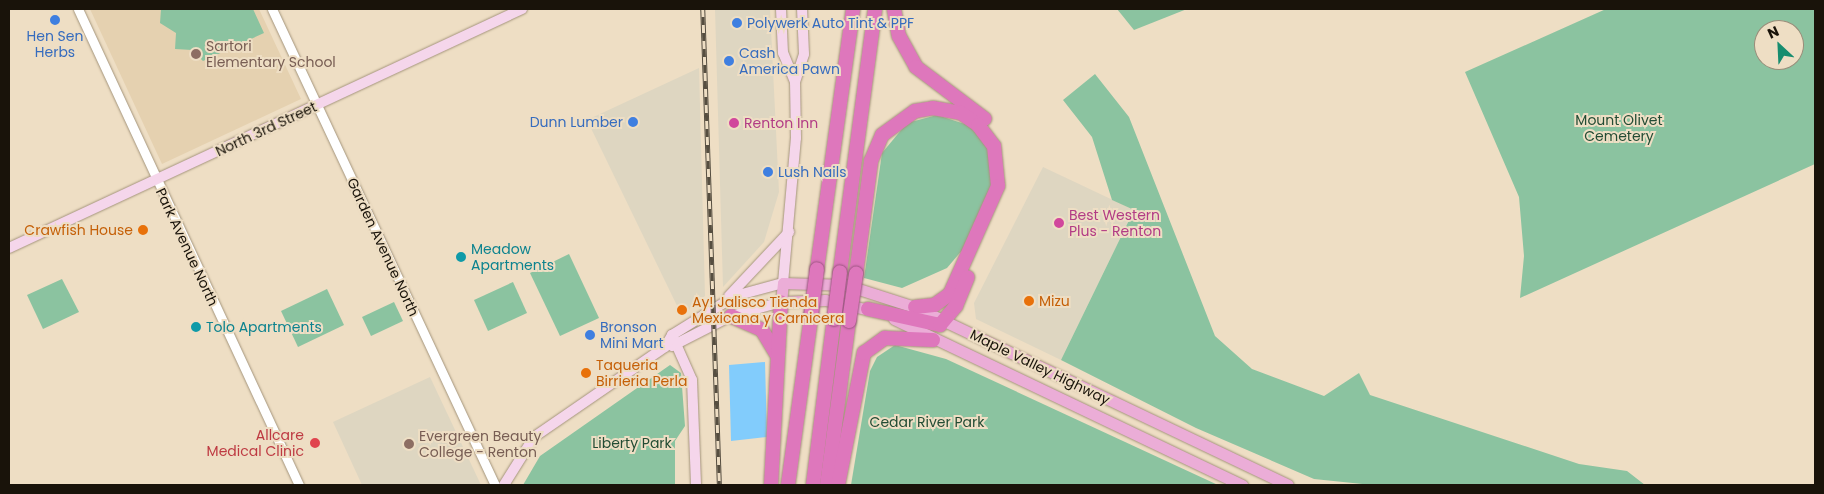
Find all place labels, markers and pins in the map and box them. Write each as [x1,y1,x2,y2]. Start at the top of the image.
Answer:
marker: Hen Sen Herbs [49,14,61,26]
place label: Polywerk Auto Tint & PPF [747,15,914,31]
marker: Polywerk Auto Tint & PPF [731,17,743,29]
place label: Hen Sen Herbs [27,28,83,60]
place label: Sartori Elementary School [206,38,336,70]
place label: Cash America Pawn [739,45,840,78]
marker: Sartori Elementary School [190,48,202,60]
marker: Cash America Pawn [723,55,735,67]
place label: Dunn Lumber [530,114,623,130]
place label: Renton Inn [744,115,818,131]
marker: Dunn Lumber [627,116,639,128]
marker: Renton Inn [728,117,740,129]
place label: Lush Nails [778,164,847,180]
marker: Lush Nails [762,166,774,178]
place label: Best Western Plus - Renton [1069,207,1161,240]
marker: Best Western Plus - Renton [1053,217,1065,229]
place label: Crawfish House [24,222,133,238]
marker: Crawfish House [137,224,149,236]
place label: Meadow Apartments [471,241,554,274]
marker: Meadow Apartments [455,251,467,263]
place label: Mizu [1039,293,1070,309]
place label: Ay! Jalisco Tienda Mexicana y Carnicera [692,294,844,326]
marker: Mizu [1023,295,1035,307]
marker: Ay! Jalisco Tienda Mexicana y Carnicera [676,304,688,316]
place label: Tolo Apartments [206,319,322,335]
place label: Bronson Mini Mart [600,319,663,352]
marker: Tolo Apartments [190,321,202,333]
marker: Bronson Mini Mart [584,329,596,341]
place label: Taqueria Birrieria Perla [596,357,687,390]
marker: Taqueria Birrieria Perla [580,367,592,379]
place label: Allcare Medical Clinic [207,427,304,460]
place label: Evergreen Beauty College - Renton [419,428,541,461]
marker: Allcare Medical Clinic [308,436,322,450]
marker: Evergreen Beauty College - Renton [403,438,415,450]

